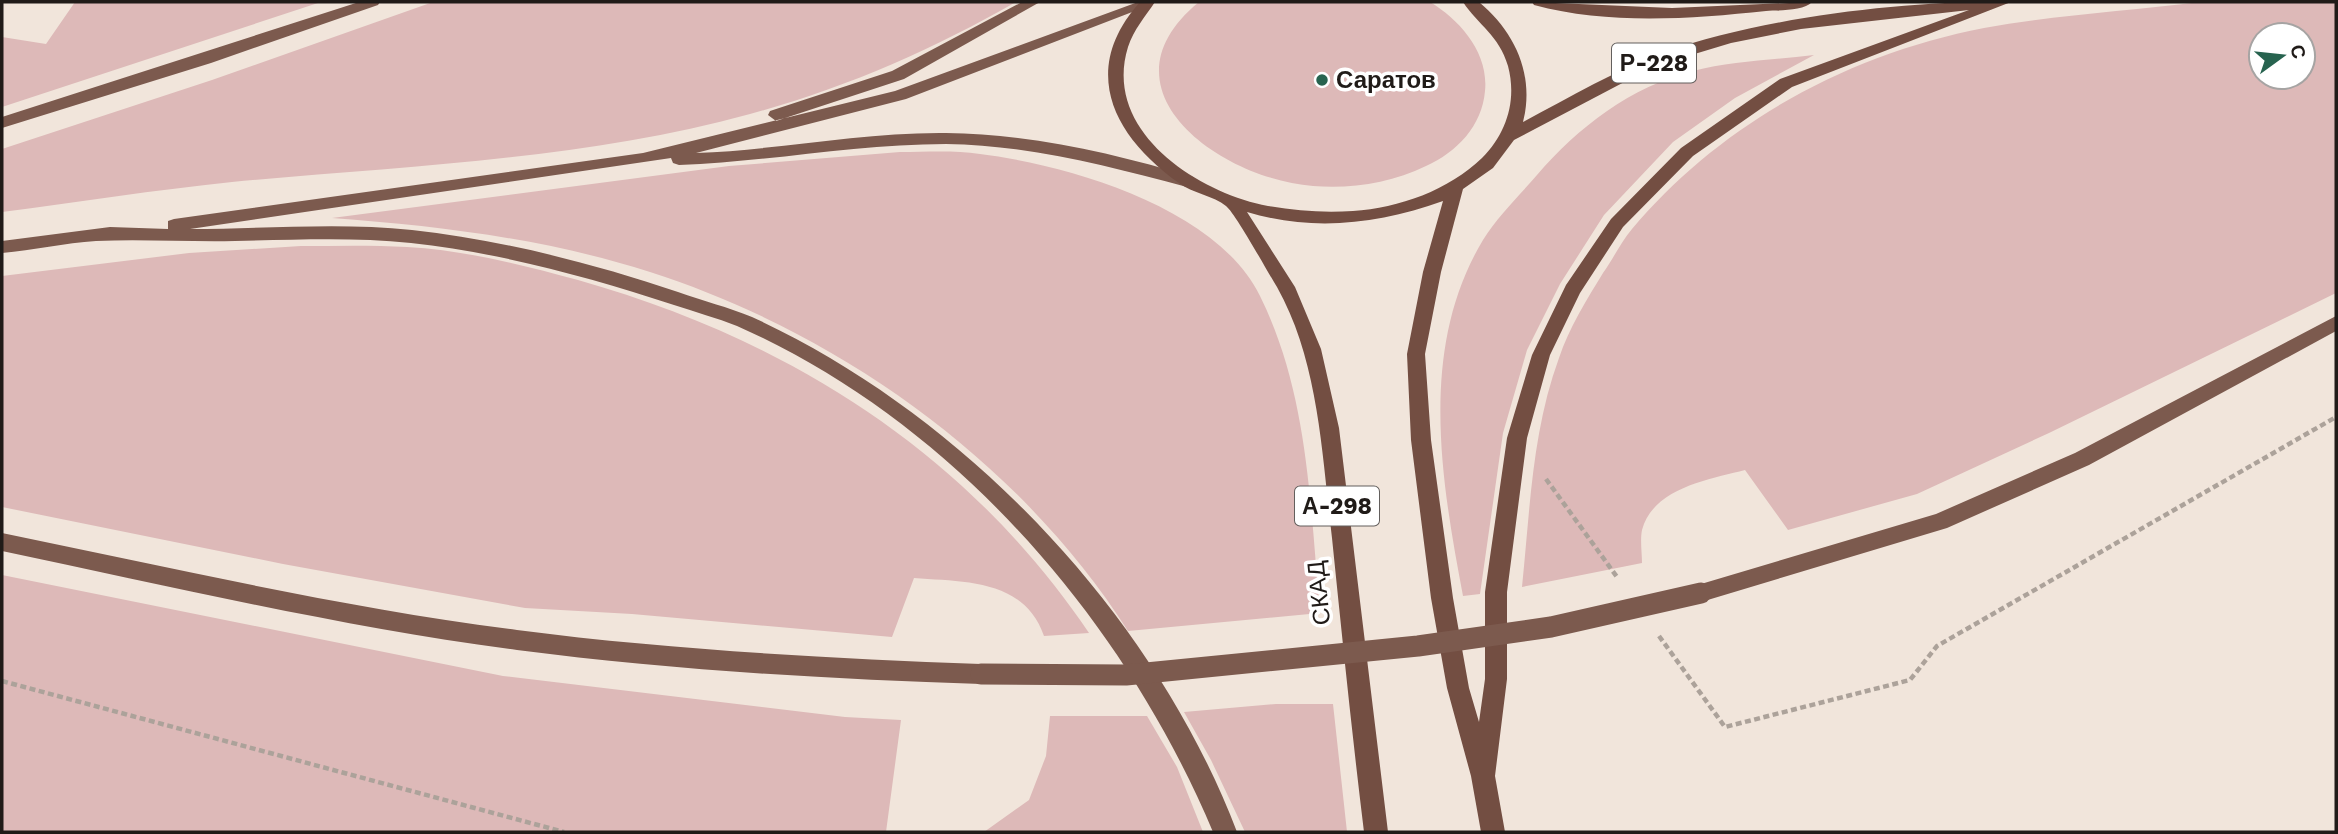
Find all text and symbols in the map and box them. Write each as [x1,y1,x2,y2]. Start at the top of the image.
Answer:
north arrow [2247,21,2317,91]
text: С [2285,42,2311,62]
road number: Р-228 [1612,44,1696,82]
place label: Саратов [1336,66,1436,94]
marker: Саратов [1314,72,1330,88]
road number: А-298 [1295,486,1379,526]
street label: СКАД [1302,560,1336,626]

